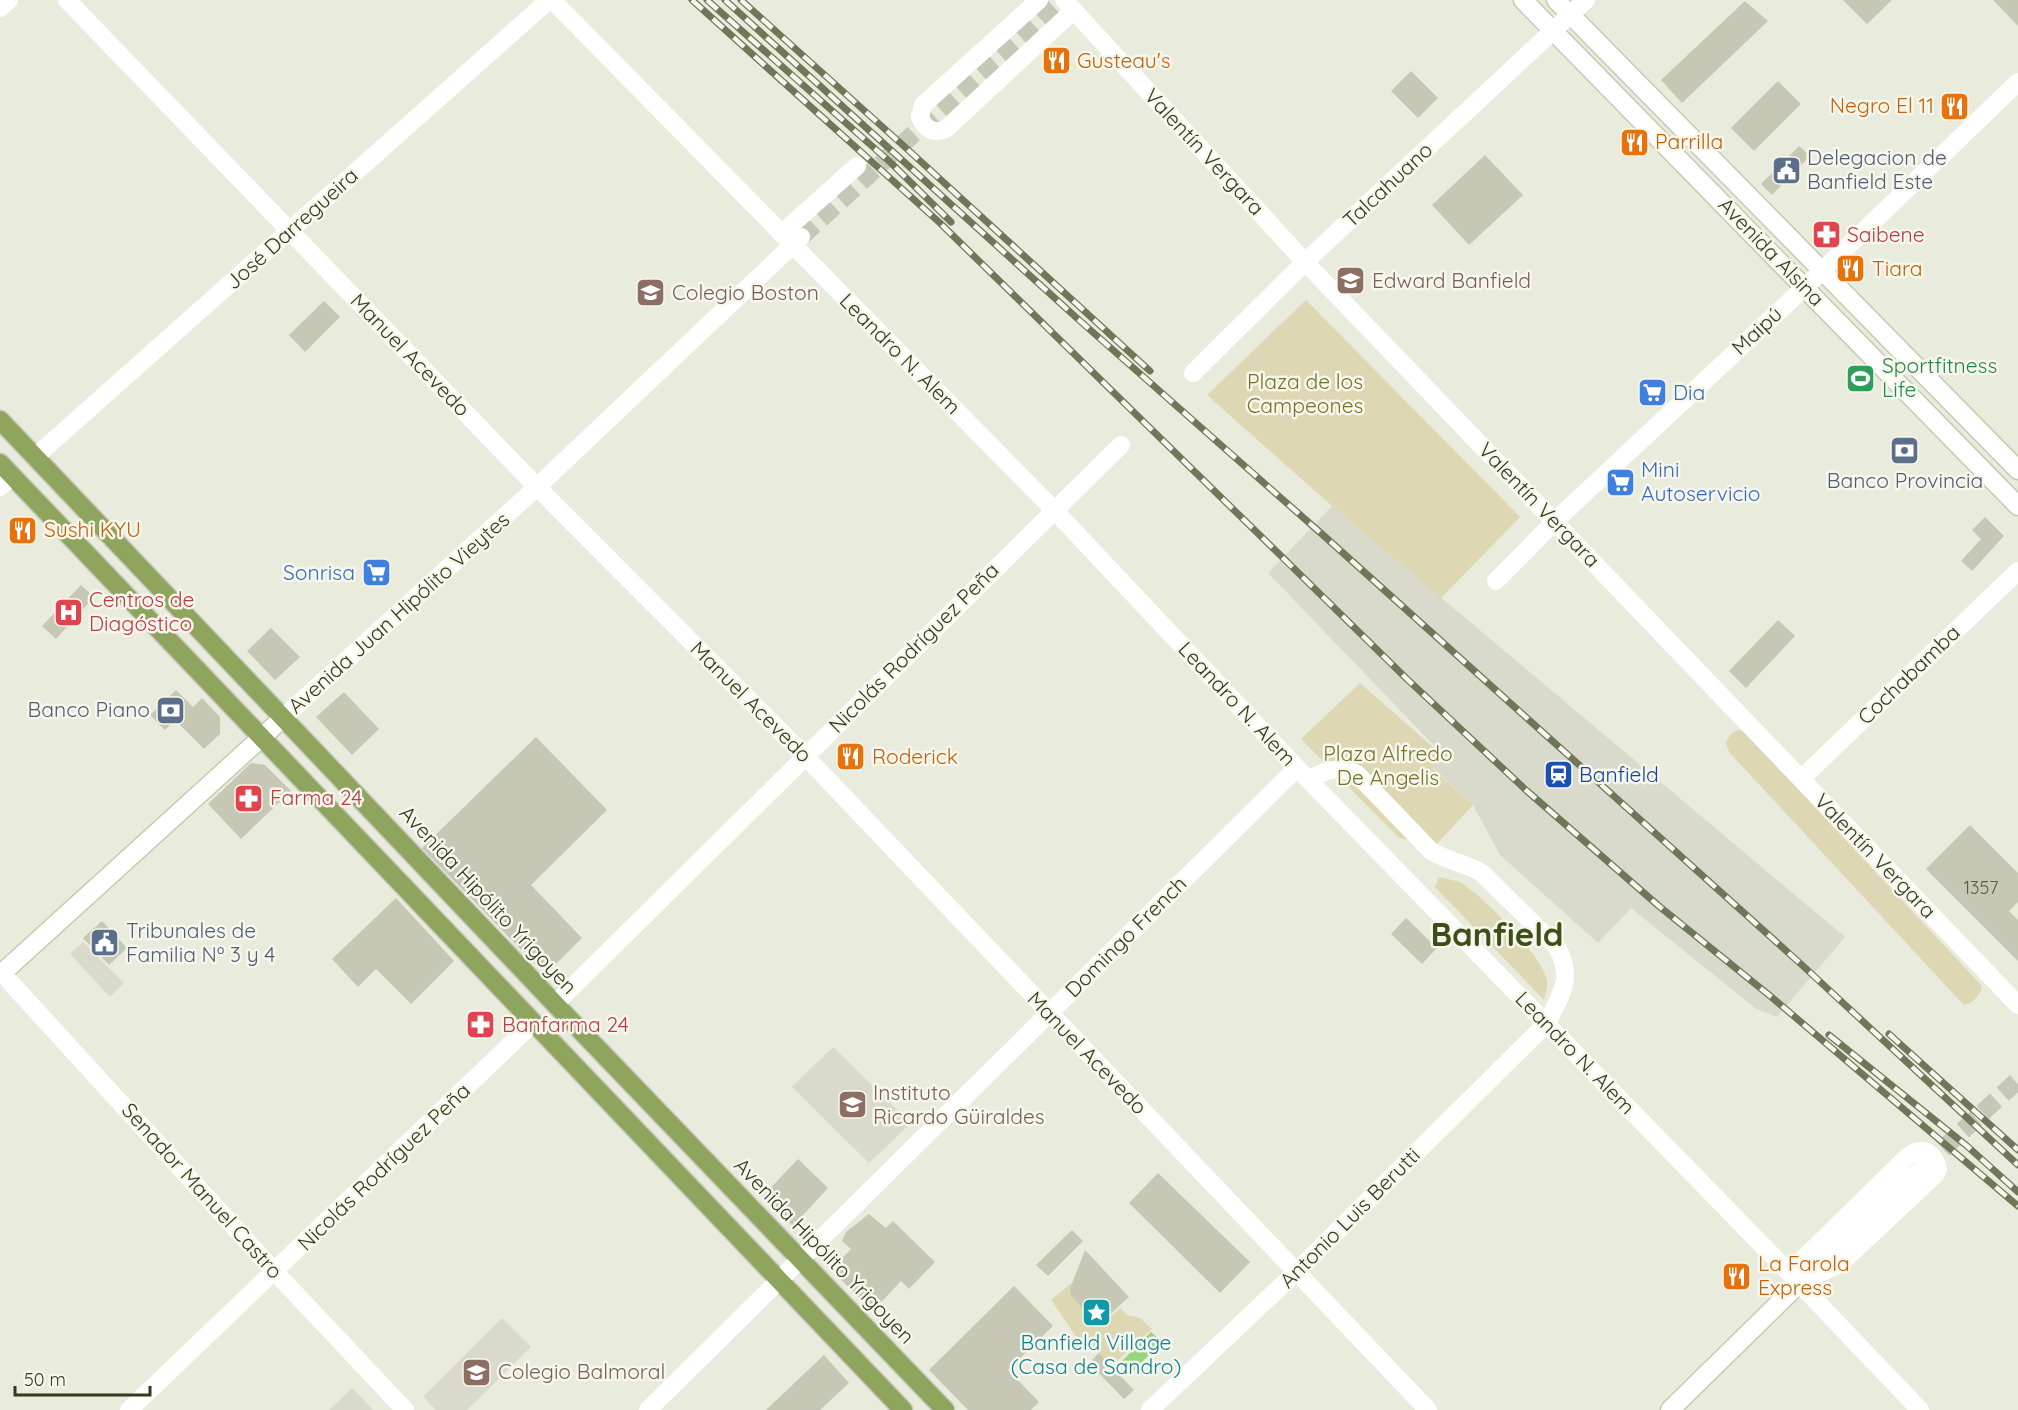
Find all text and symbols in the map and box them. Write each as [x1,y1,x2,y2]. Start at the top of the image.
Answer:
restaurant icon: Gusteau's [1040,45,1072,77]
place label: Gusteau's [1077,47,1171,73]
street label: Valentín Vergara [1139,83,1270,220]
restaurant icon: Negro El 11 [1939,90,1971,122]
place label: Negro El 11 [1830,92,1934,118]
restaurant icon: Parrilla [1618,126,1650,158]
place label: Parrilla [1655,128,1723,154]
street label: Talcahuano [1337,136,1437,232]
place label: Delegacion de Banfield Este [1807,144,1947,194]
public building icon: Delegacion de Banfield Este [1770,154,1802,186]
street label: José Darregueira [220,162,363,295]
street label: Avenida Alsina [1713,191,1830,311]
pharmacy icon: Saibene [1810,219,1842,251]
place label: Saibene [1847,221,1925,247]
restaurant icon: Tiara [1835,253,1867,285]
place label: Tiara [1872,255,1922,281]
school or university icon: Edward Banfield [1335,265,1367,297]
place label: Edward Banfield [1372,267,1531,293]
school or university icon: Colegio Boston [635,277,667,309]
place label: Colegio Boston [672,279,819,305]
street label: Manuel Acevedo [345,287,476,421]
street label: Leandro N. Alem [835,287,967,419]
street label: Maipú [1726,301,1787,360]
place label: Sportfitness Life [1882,352,1997,402]
sports icon: Sportfitness Life [1845,362,1877,394]
park label: Plaza de los Campeones [1247,368,1363,418]
supermarket icon: Dia [1636,377,1668,409]
place label: Dia [1673,379,1705,405]
bank icon: Banco Provincia [1889,434,1921,466]
street label: Valentín Vergara [1473,436,1606,572]
place label: Mini Autoservicio [1641,456,1761,506]
supermarket icon: Mini Autoservicio [1604,466,1636,498]
place label: Banco Provincia [1827,467,1983,493]
street label: Avenida Juan Hipólito Vieytes [282,506,514,719]
restaurant icon: Sushi KYU [7,514,39,546]
place label: Sushi KYU [44,516,141,542]
supermarket icon: Sonrisa [360,557,392,589]
street label: Nicolás Rodríguez Peña [823,557,1004,738]
place label: Sonrisa [283,559,355,585]
place label: Centros de Diagóstico [89,586,194,636]
hospital icon: Centros de Diagóstico [52,596,84,628]
street label: Cochabamba [1852,619,1965,729]
street label: Manuel Acevedo [686,635,818,767]
street label: Leandro N. Alem [1173,636,1302,771]
bank icon: Banco Piano [155,694,187,726]
place label: Banco Piano [28,696,150,722]
park label: Plaza Alfredo De Angelis [1323,740,1453,790]
restaurant icon: Roderick [835,741,867,773]
place label: Roderick [872,743,958,769]
station icon: Banfield [1542,759,1574,791]
place label: Banfield [1579,761,1659,787]
pharmacy icon: Farma 24 [233,782,265,814]
place label: Farma 24 [270,784,362,810]
street label: Valentín Vergara [1809,787,1942,923]
street label: Avenida Hipólito Yrigoyen [394,800,583,999]
street label: Domingo French [1059,870,1191,1002]
house number: 1357 [1963,876,1999,899]
district label: Banfield [1431,913,1564,954]
place label: Tribunales de Familia Nº 3 y 4 [126,917,275,967]
public building icon: Tribunales de Familia Nº 3 y 4 [89,927,121,959]
street label: Manuel Acevedo [1022,985,1153,1119]
street label: Leandro N. Alem [1511,985,1641,1119]
pharmacy icon: Banfarma 24 [465,1009,497,1041]
place label: Banfarma 24 [502,1011,629,1037]
street label: Nicolás Rodríguez Peña [292,1077,475,1256]
place label: Instituto Ricardo Güiraldes [873,1079,1045,1129]
school or university icon: Instituto Ricardo Güiraldes [836,1089,868,1121]
street label: Senador Manuel Castro [117,1097,289,1284]
street label: Antonio Luis Berutti [1274,1142,1425,1293]
street label: Avenida Hipólito Yrigoyen [729,1152,920,1349]
place label: La Farola Express [1758,1250,1850,1300]
restaurant icon: La Farola Express [1721,1260,1753,1292]
place icon: Banfield Village (Casa de Sandro) [1080,1296,1112,1328]
place label: Banfield Village (Casa de Sandro) [1011,1329,1181,1379]
school or university icon: Colegio Balmoral [461,1356,493,1388]
place label: Colegio Balmoral [498,1358,665,1384]
scale bar [15,1359,150,1397]
text: 50 m [24,1368,66,1391]

